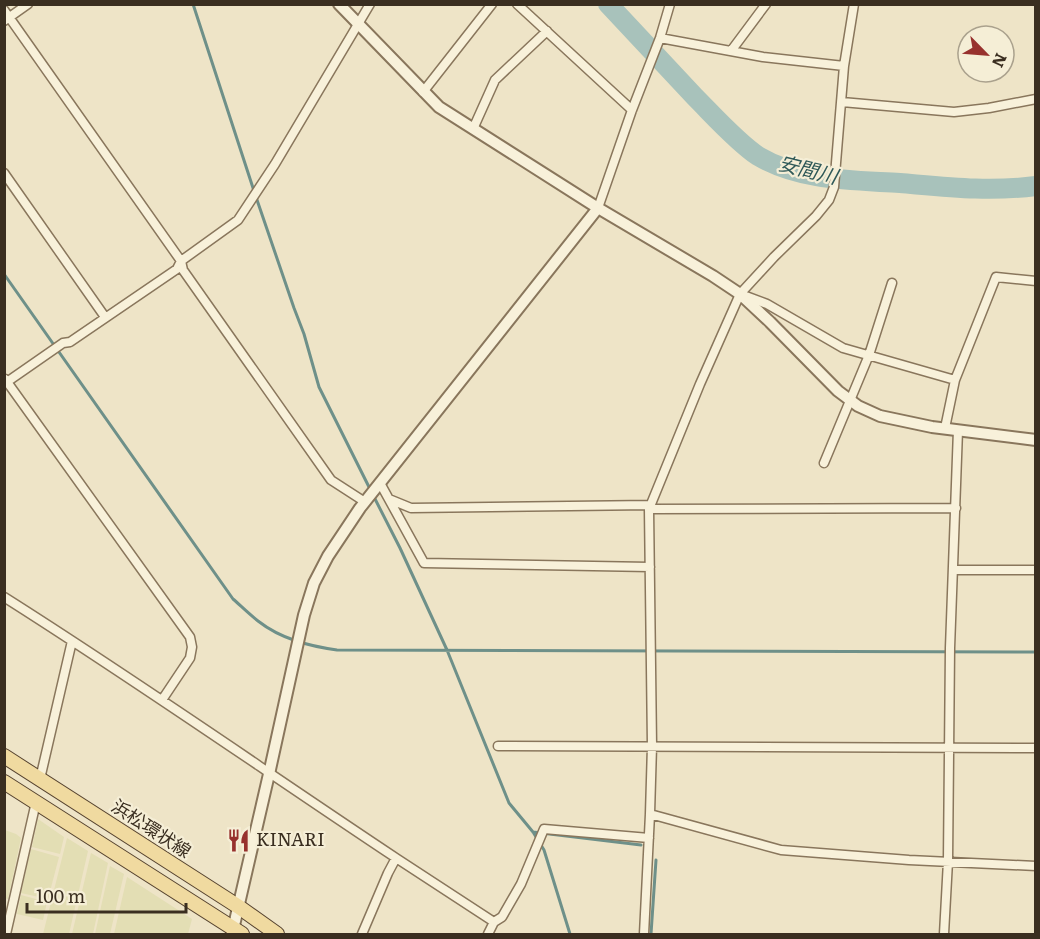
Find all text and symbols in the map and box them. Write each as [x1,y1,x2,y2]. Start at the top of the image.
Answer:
north arrow [956,24,1016,84]
text: N [987,50,1014,72]
water label: 安間川 [776,146,843,190]
street label: 浜松環状線 [107,792,197,864]
place label: KINARI [256,825,325,852]
restaurant icon: KINARI [225,827,251,853]
scale bar [27,876,186,914]
text: 100 m [36,882,85,909]

